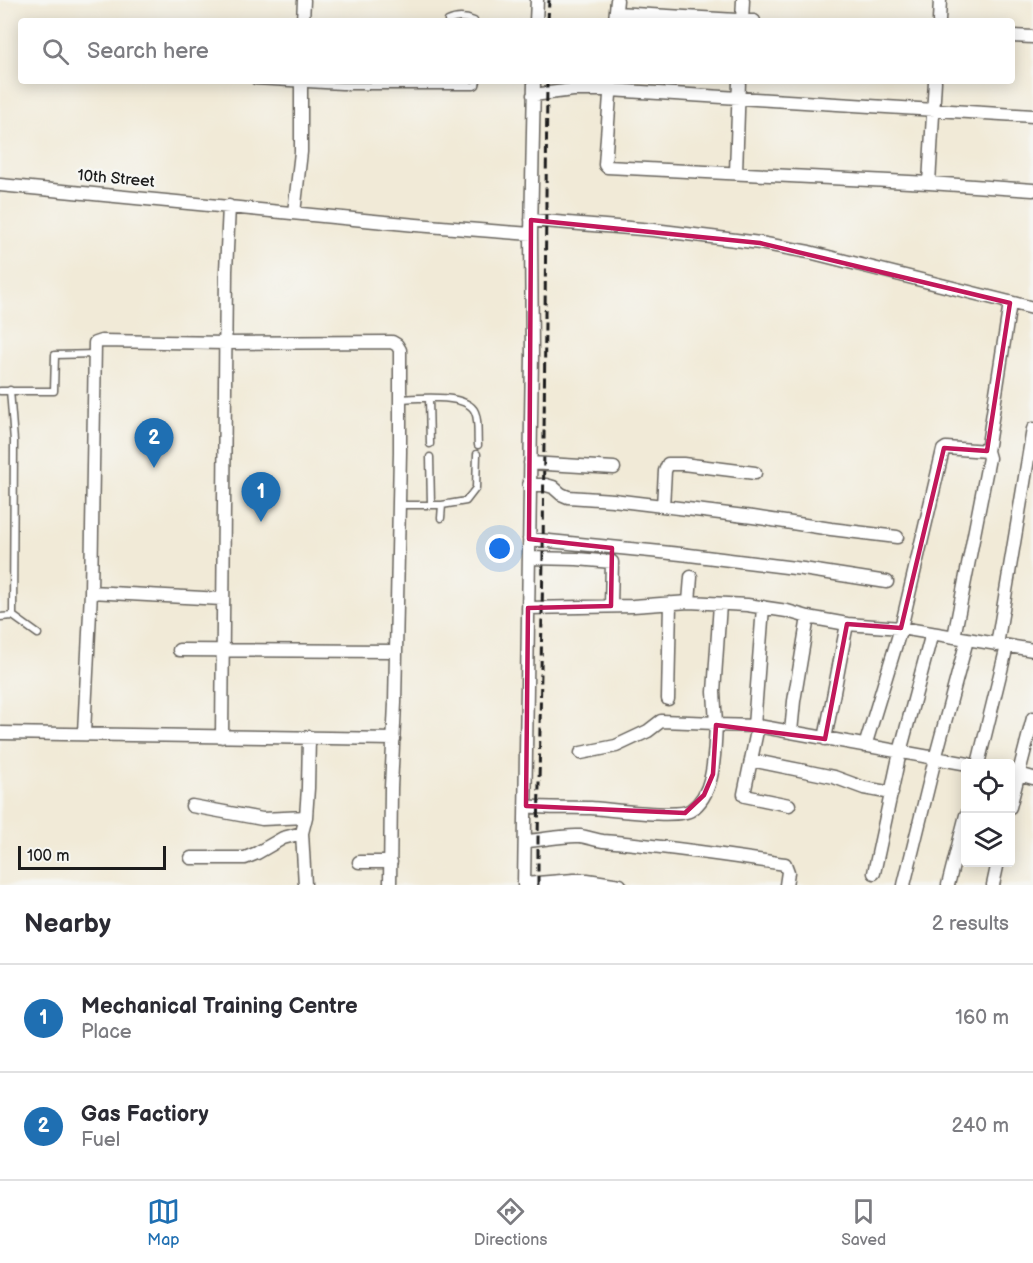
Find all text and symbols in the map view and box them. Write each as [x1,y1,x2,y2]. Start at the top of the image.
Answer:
search box [18,18,1015,84]
icon: search [39,35,72,68]
text: Search here [87,38,209,65]
street label: 10th Street [77,166,155,192]
pin: 2 [134,418,174,468]
pin: 1 [242,472,280,522]
your location [485,534,514,563]
map controls [961,759,1015,867]
button: locate [961,759,1015,813]
button: layers [961,813,1015,867]
scale bar [18,843,166,870]
text: 100 m [27,847,70,866]
text: Nearby [24,909,111,940]
text: 2 results [932,912,1009,936]
text: Mechanical Training Centre [81,993,358,1020]
text: 1 [39,1006,48,1030]
text: 160 m [955,1006,1009,1030]
text: Place [81,1020,132,1044]
text: Gas Factiory [81,1101,208,1128]
text: 2 [38,1114,49,1138]
text: 240 m [952,1114,1009,1138]
text: Fuel [81,1128,120,1152]
tab: Map [147,1195,180,1250]
tab: Directions [474,1195,547,1250]
tab: Saved [841,1195,886,1250]

